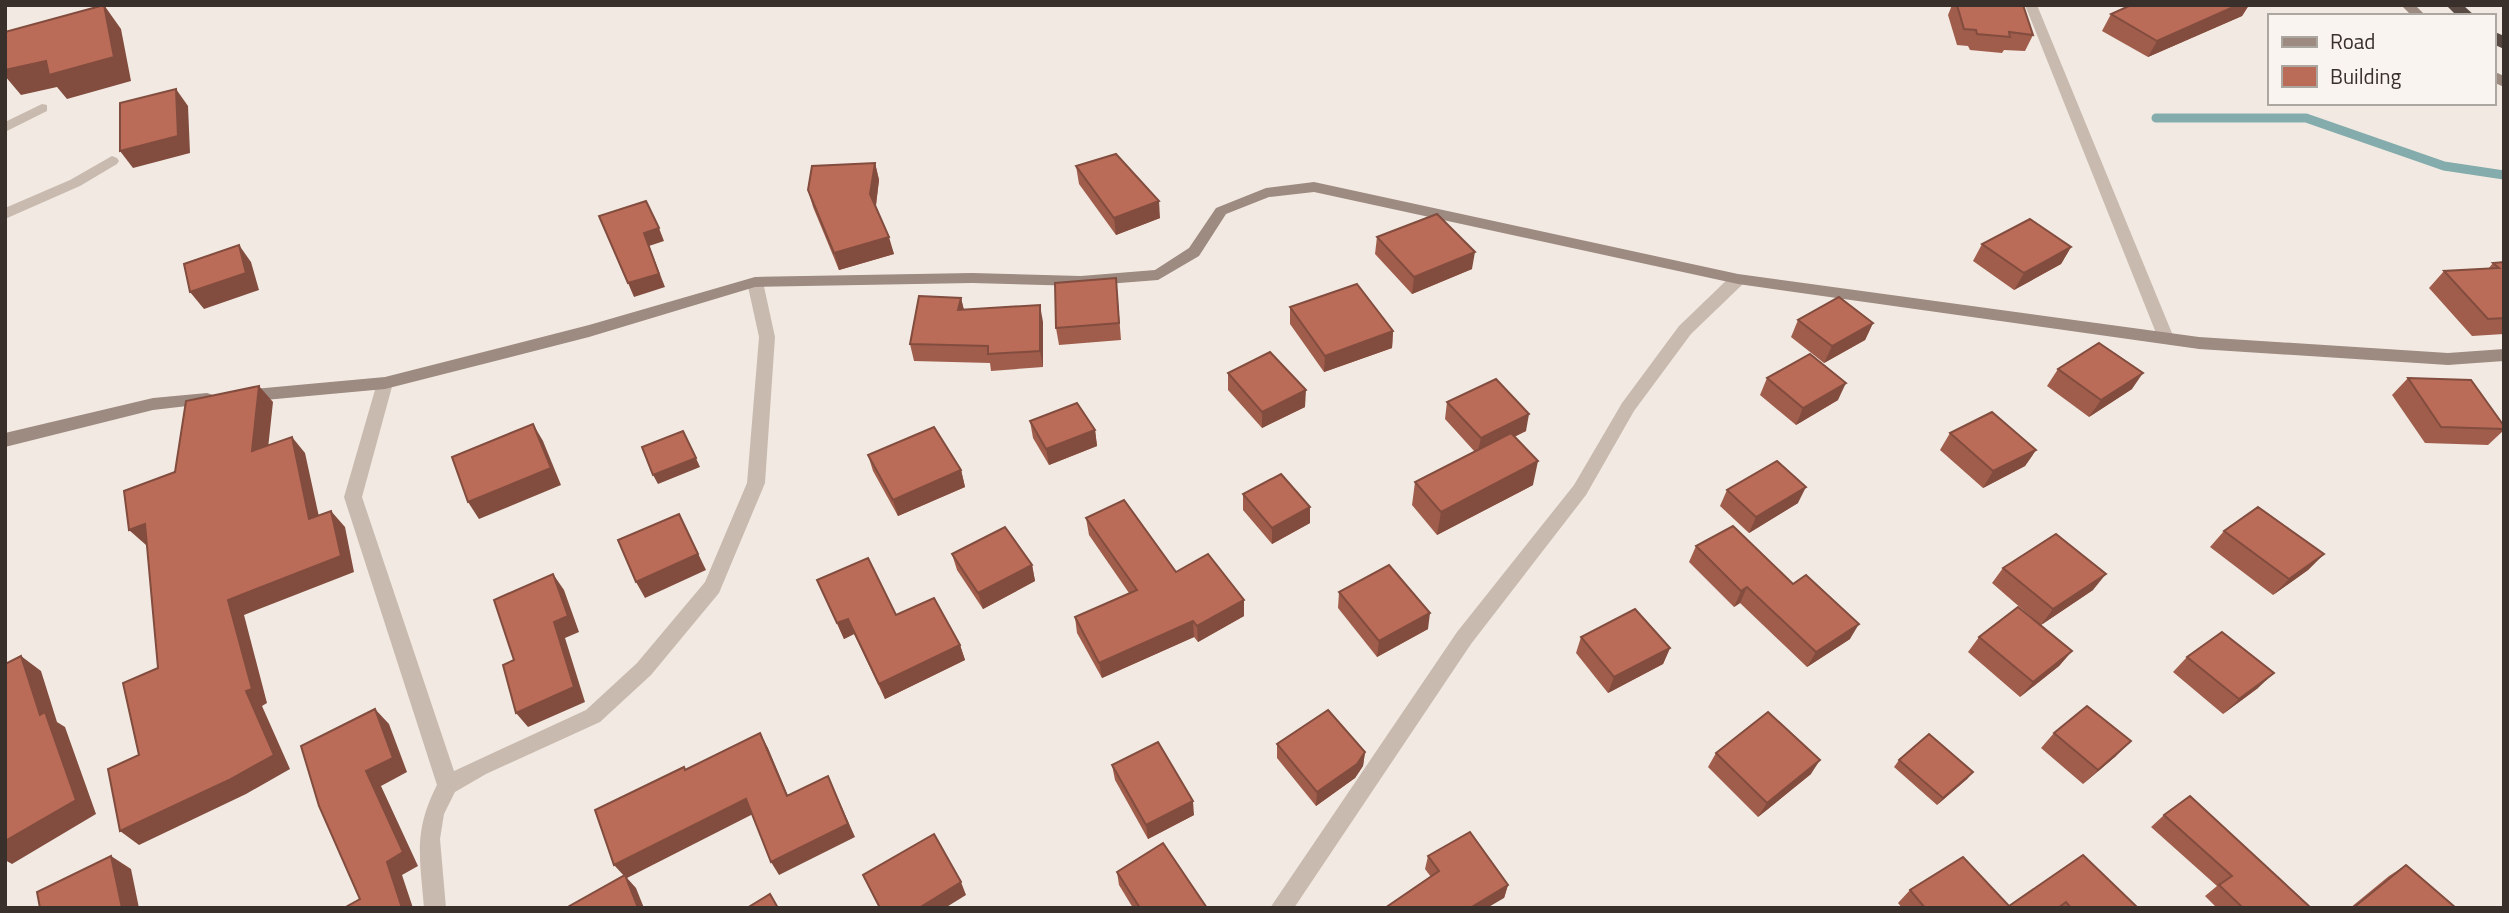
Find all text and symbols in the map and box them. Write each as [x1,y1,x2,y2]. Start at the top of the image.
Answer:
legend [2268,14,2495,105]
text: Road [2330,25,2375,57]
text: Building [2330,60,2402,92]

